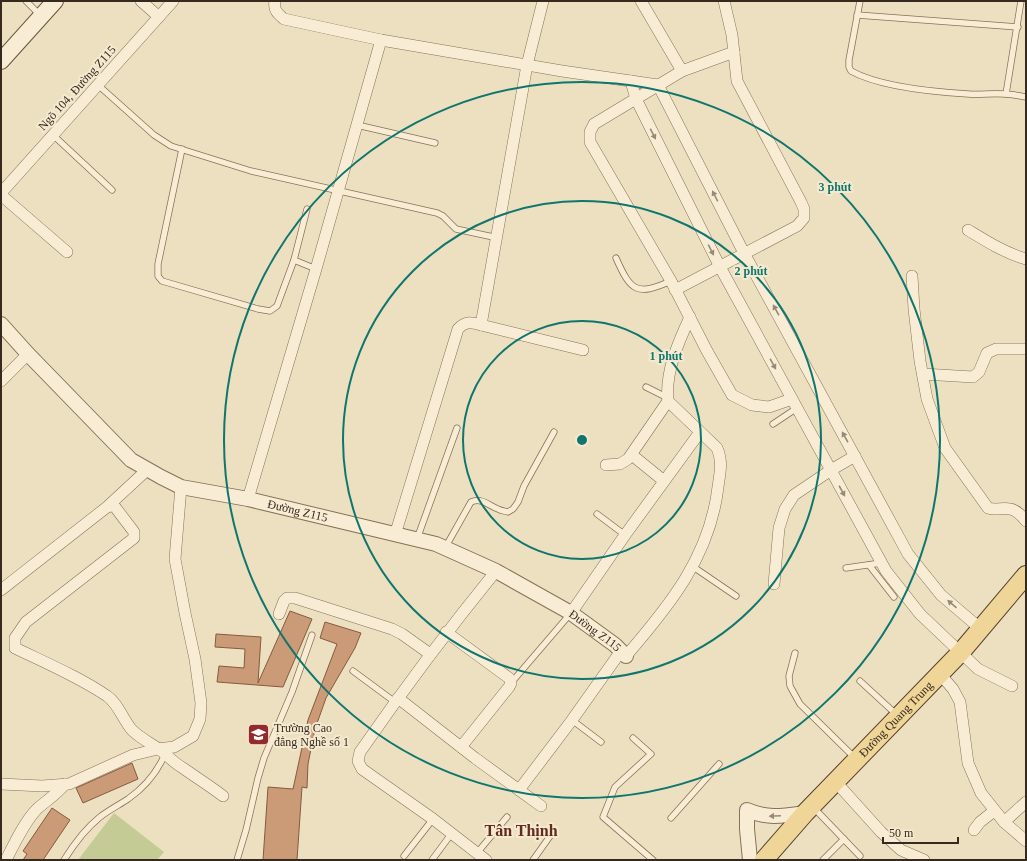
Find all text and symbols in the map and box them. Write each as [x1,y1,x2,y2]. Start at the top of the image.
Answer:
street label: Ngõ 104, Đường Z115 [35,43,119,133]
one-way arrow [650,128,656,140]
text: 3 phút [818,180,852,194]
one-way arrow [711,190,718,201]
one-way arrow [708,244,714,256]
text: 2 phút [734,264,768,278]
one-way arrow [772,305,779,316]
text: 1 phút [649,349,683,363]
one-way arrow [770,358,777,370]
one-way arrow [841,431,848,443]
centre of rings [575,433,589,447]
one-way arrow [839,485,846,496]
street label: Đường Z115 [266,497,329,525]
one-way arrow [947,600,957,609]
street label: Đường Z115 [566,607,624,654]
street label: Đường Quang Trung [856,678,936,760]
place label: Trường Cao đẳng Nghề số 1 [274,721,349,749]
school or university icon: Trường Cao đẳng Nghề số 1 [245,722,271,748]
one-way arrow [768,813,781,819]
scale bar [883,819,958,845]
district label: Tân Thịnh [484,822,558,840]
text: 50 m [889,826,914,840]

